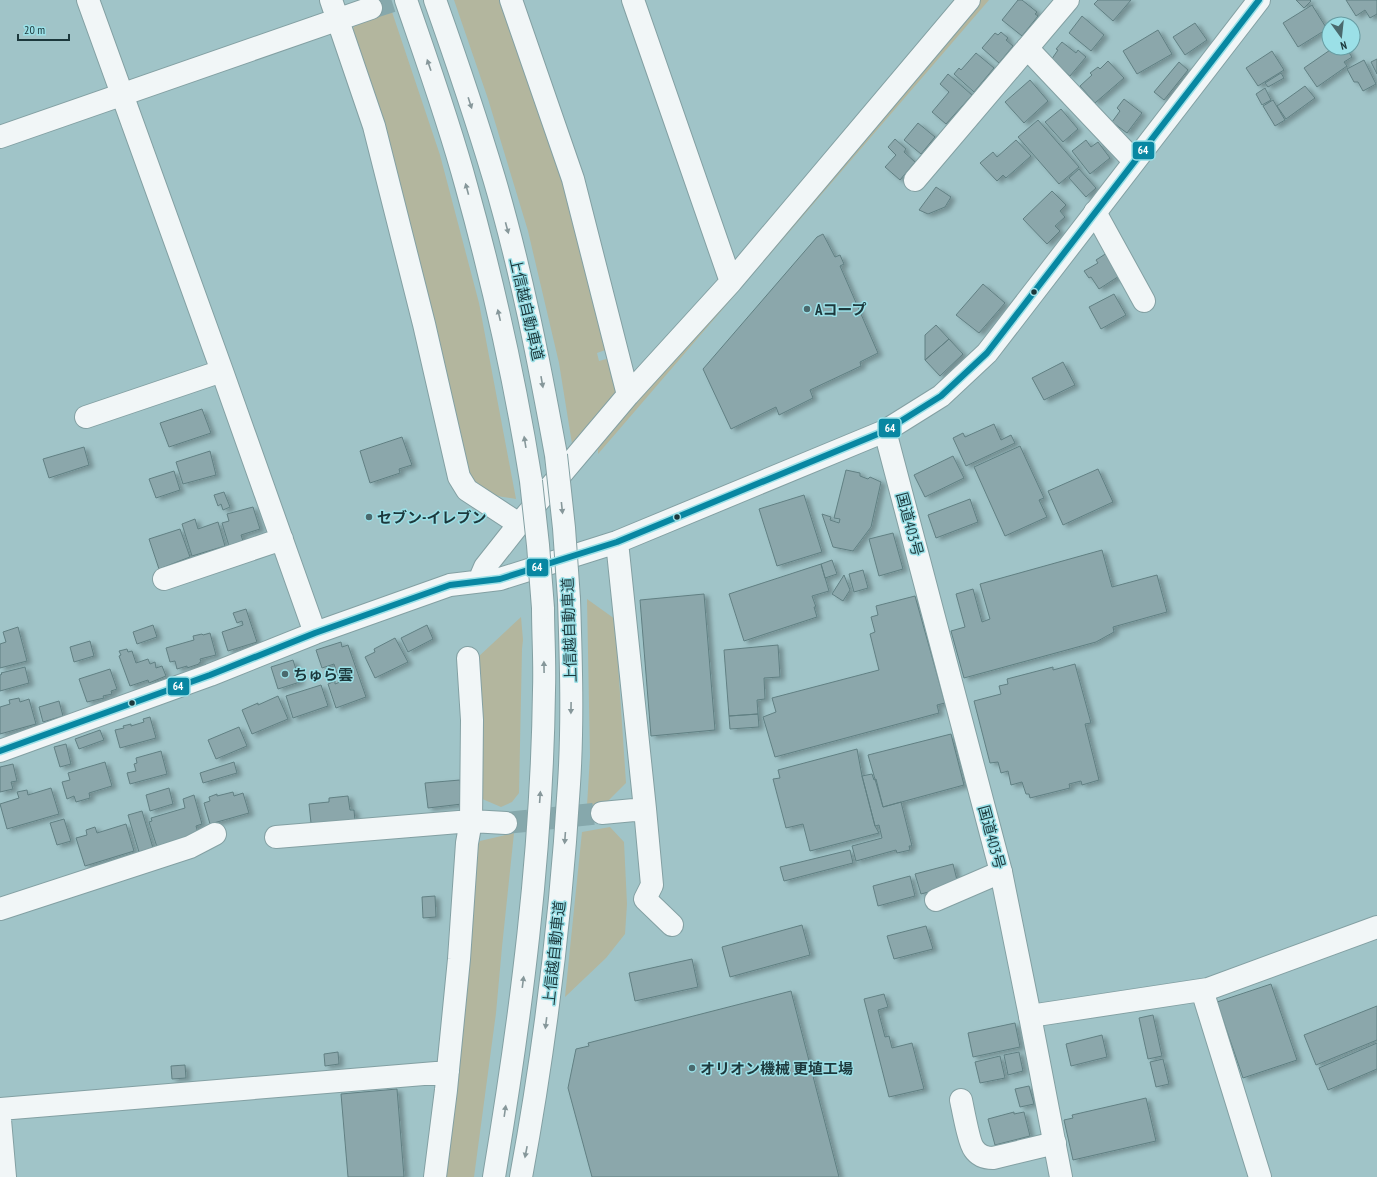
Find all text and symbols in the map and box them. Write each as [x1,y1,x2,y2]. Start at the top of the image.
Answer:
scale bar [18,16,69,42]
north arrow [1321,16,1361,56]
text: 20 m [24,22,45,37]
text: N [1339,38,1348,53]
one-way arrow [425,58,431,70]
one-way arrow [467,98,473,110]
line badge: 64 [1132,141,1155,160]
text: 64 [1138,143,1149,157]
one-way arrow [464,182,470,194]
one-way arrow [505,222,511,234]
street label: 上信越自動車道 [506,256,548,362]
unlabelled marker [1029,287,1039,297]
place label: Aコープ [814,300,867,319]
marker: Aコープ [802,304,812,314]
one-way arrow [495,308,501,321]
one-way arrow [540,376,546,388]
line badge: 64 [878,418,901,438]
text: 64 [885,421,896,435]
one-way arrow [522,436,528,448]
street label: 国道403号 [892,490,928,558]
one-way arrow [558,502,565,514]
place label: セブン-イレブン [377,508,486,527]
marker: セブン-イレブン [364,512,374,522]
unlabelled marker [672,512,682,522]
line badge: 64 [526,558,549,577]
text: 64 [532,560,543,574]
street label: 上信越自動車道 [558,577,580,683]
one-way arrow [541,660,547,673]
place label: ちゅら雲 [293,665,353,684]
marker: ちゅら雲 [280,669,290,679]
line badge: 64 [167,677,190,696]
text: 64 [173,679,184,693]
unlabelled marker [127,698,137,708]
one-way arrow [568,702,574,715]
one-way arrow [536,791,543,803]
street label: 国道403号 [974,803,1010,871]
one-way arrow [562,832,569,844]
street label: 上信越自動車道 [539,900,569,1006]
one-way arrow [520,976,526,988]
one-way arrow [543,1017,549,1029]
place label: オリオン機械 更埴工場 [700,1059,853,1078]
marker: オリオン機械 更埴工場 [687,1063,697,1073]
one-way arrow [502,1105,508,1117]
one-way arrow [523,1145,529,1158]

